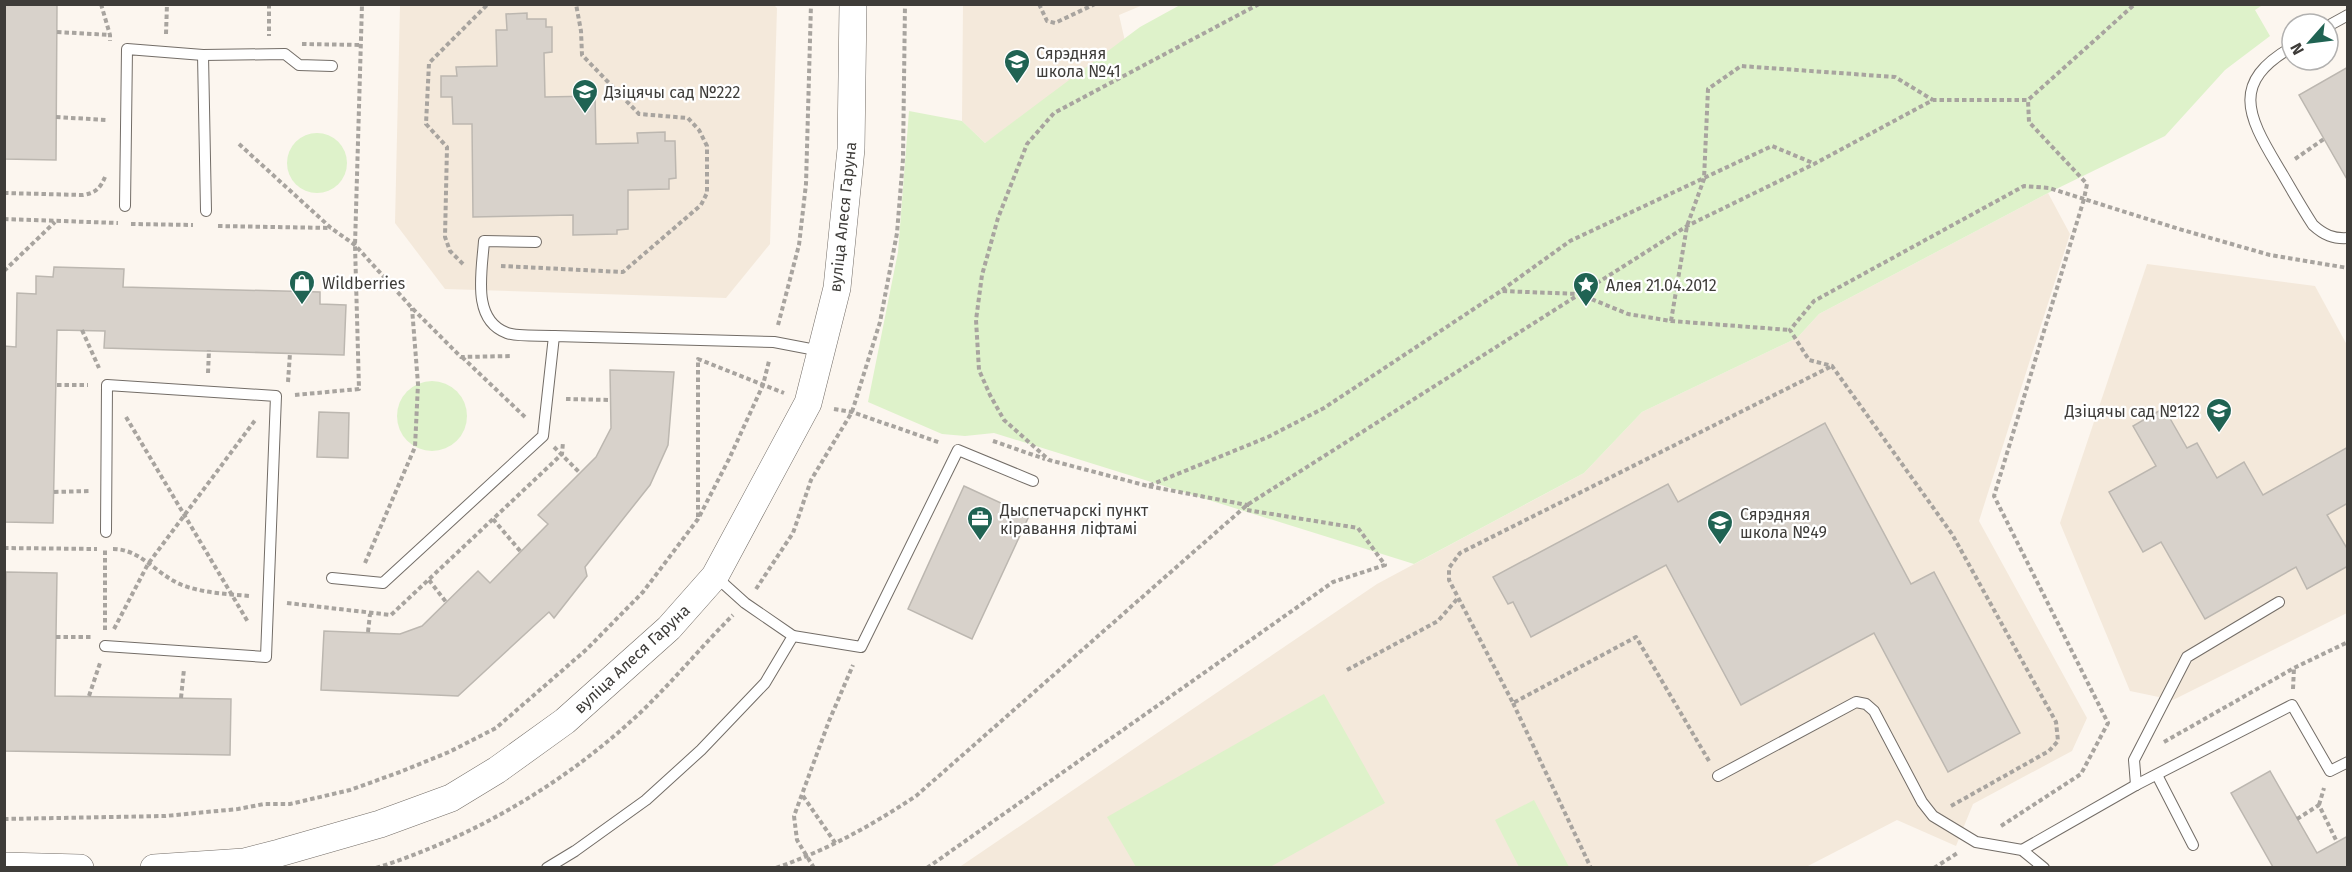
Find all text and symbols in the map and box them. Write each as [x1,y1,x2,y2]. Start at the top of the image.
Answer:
north arrow [2280,12,2340,72]
text: N [2286,40,2308,58]
place label: Сярэдняя школа №41 [1036,44,1121,81]
school or university icon: Сярэдняя школа №41 [1002,47,1032,85]
school or university icon: Дзіцячы сад №222 [570,77,600,115]
place label: Дзіцячы сад №222 [603,83,740,102]
street label: вуліца Алеся Гаруна [826,141,860,293]
shop icon: Wildberries [287,268,317,306]
place icon: Алея 21.04.2012 [1571,270,1601,308]
place label: Wildberries [322,274,405,293]
place label: Алея 21.04.2012 [1606,276,1717,295]
school or university icon: Дзіцячы сад №122 [2204,396,2234,434]
place label: Дзіцячы сад №122 [2064,402,2200,421]
place label: Дыспетчарскі пункт кіравання ліфтамі [999,501,1149,538]
office icon: Дыспетчарскі пункт кіравання ліфтамі [965,504,995,542]
place label: Сярэдняя школа №49 [1740,505,1827,542]
school or university icon: Сярэдняя школа №49 [1705,508,1735,546]
street label: вуліца Алеся Гаруна [570,601,694,717]

